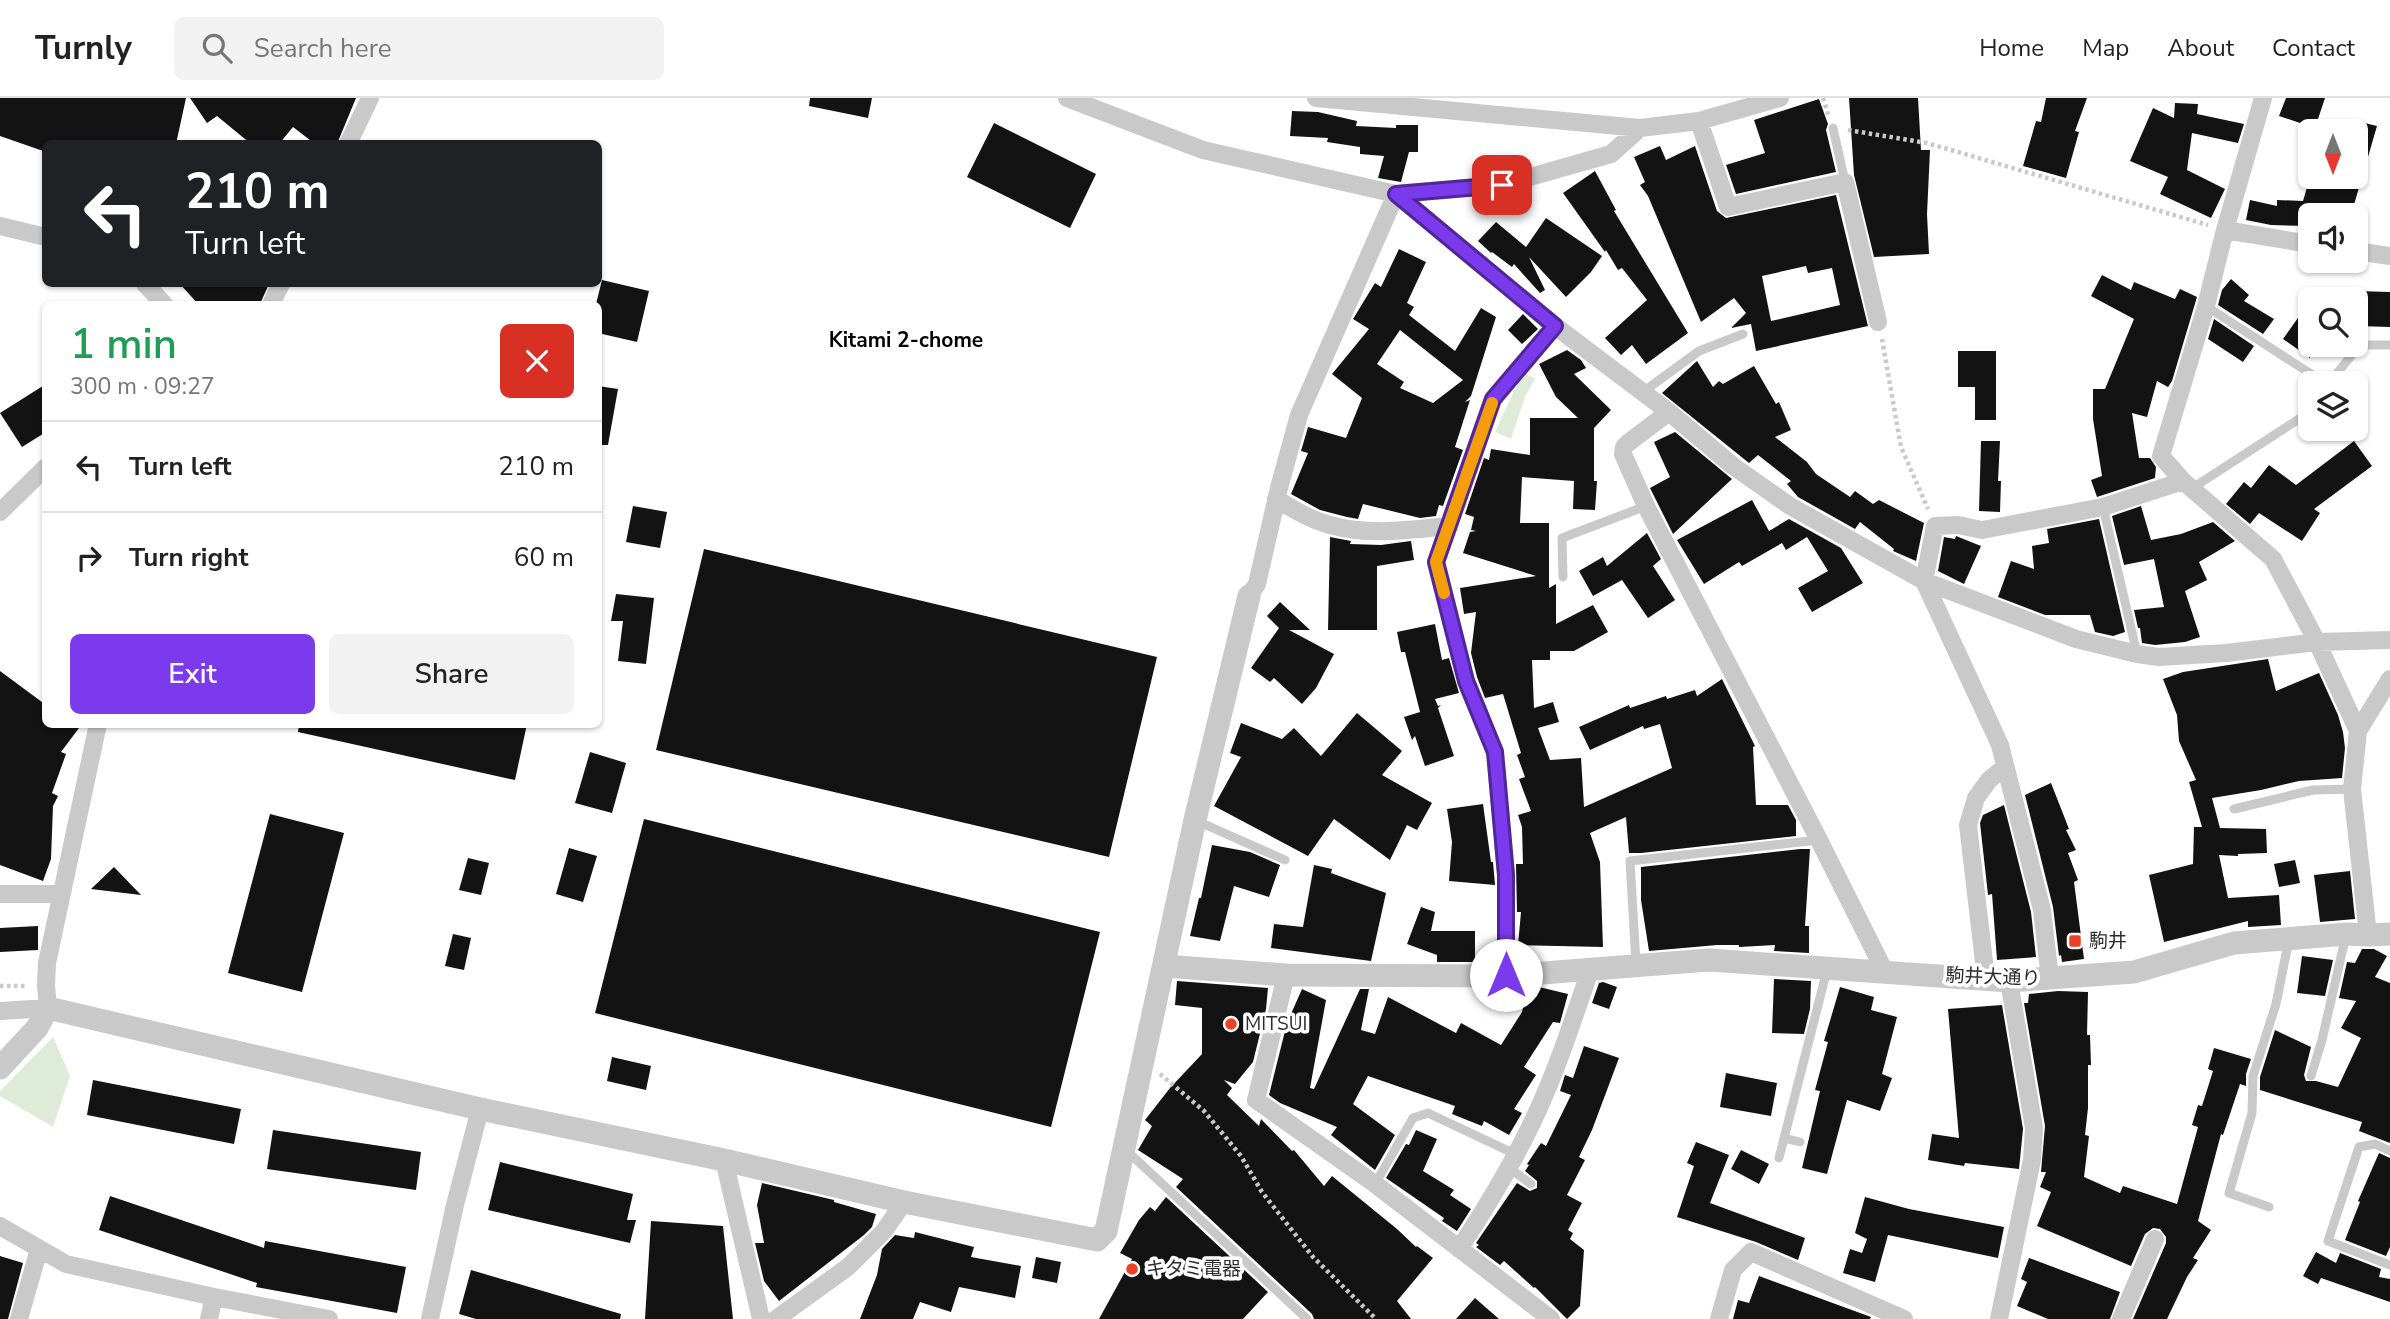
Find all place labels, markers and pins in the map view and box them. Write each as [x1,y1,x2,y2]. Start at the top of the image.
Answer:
pin [1472,155,1532,215]
place label: 駒井 [2089,928,2127,954]
marker: 駒井 [2067,933,2083,949]
place label: MITSUI [1245,1011,1307,1037]
marker: MITSUI [1223,1016,1239,1032]
place label: キタミ電器 [1146,1256,1241,1282]
marker: キタミ電器 [1124,1261,1140,1277]

